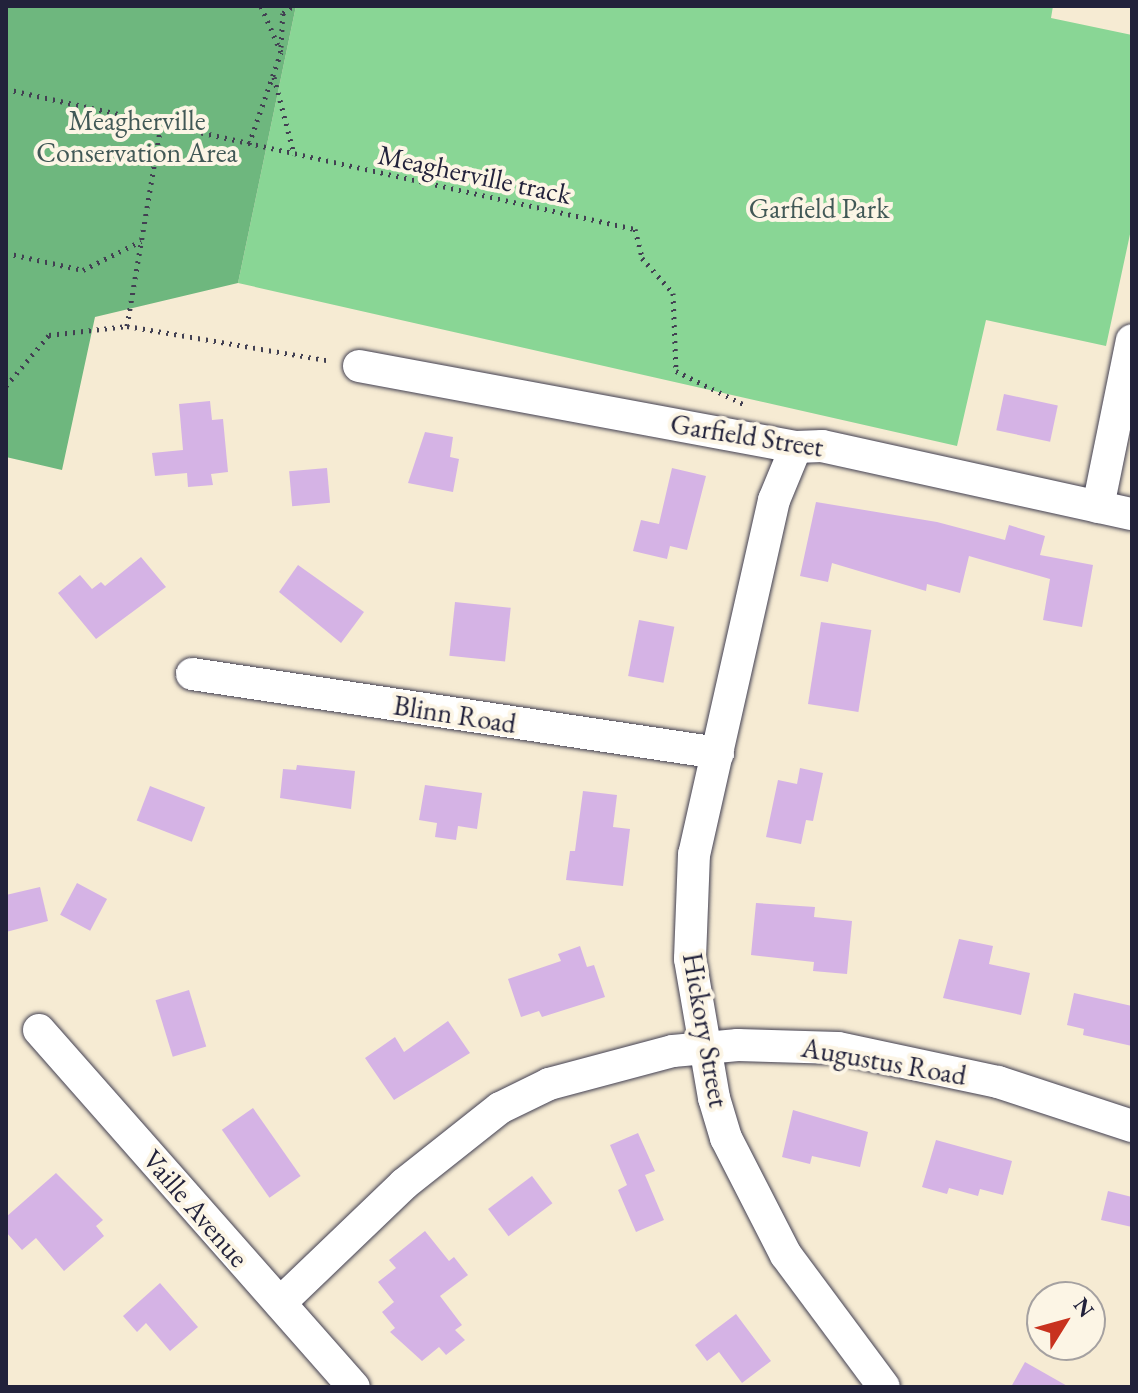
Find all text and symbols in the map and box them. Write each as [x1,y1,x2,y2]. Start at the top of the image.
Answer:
park label: Meagherville Conservation Area [36,103,238,169]
street label: Meagherville track [375,137,575,211]
park label: Garfield Park [749,191,889,225]
street label: Garfield Street [668,406,826,464]
street label: Blinn Road [391,688,519,740]
street label: Hickory Street [676,950,736,1110]
street label: Augustus Road [799,1030,969,1092]
street label: Vaille Avenue [136,1143,256,1273]
north arrow [1026,1281,1106,1361]
text: N [1067,1292,1101,1323]

